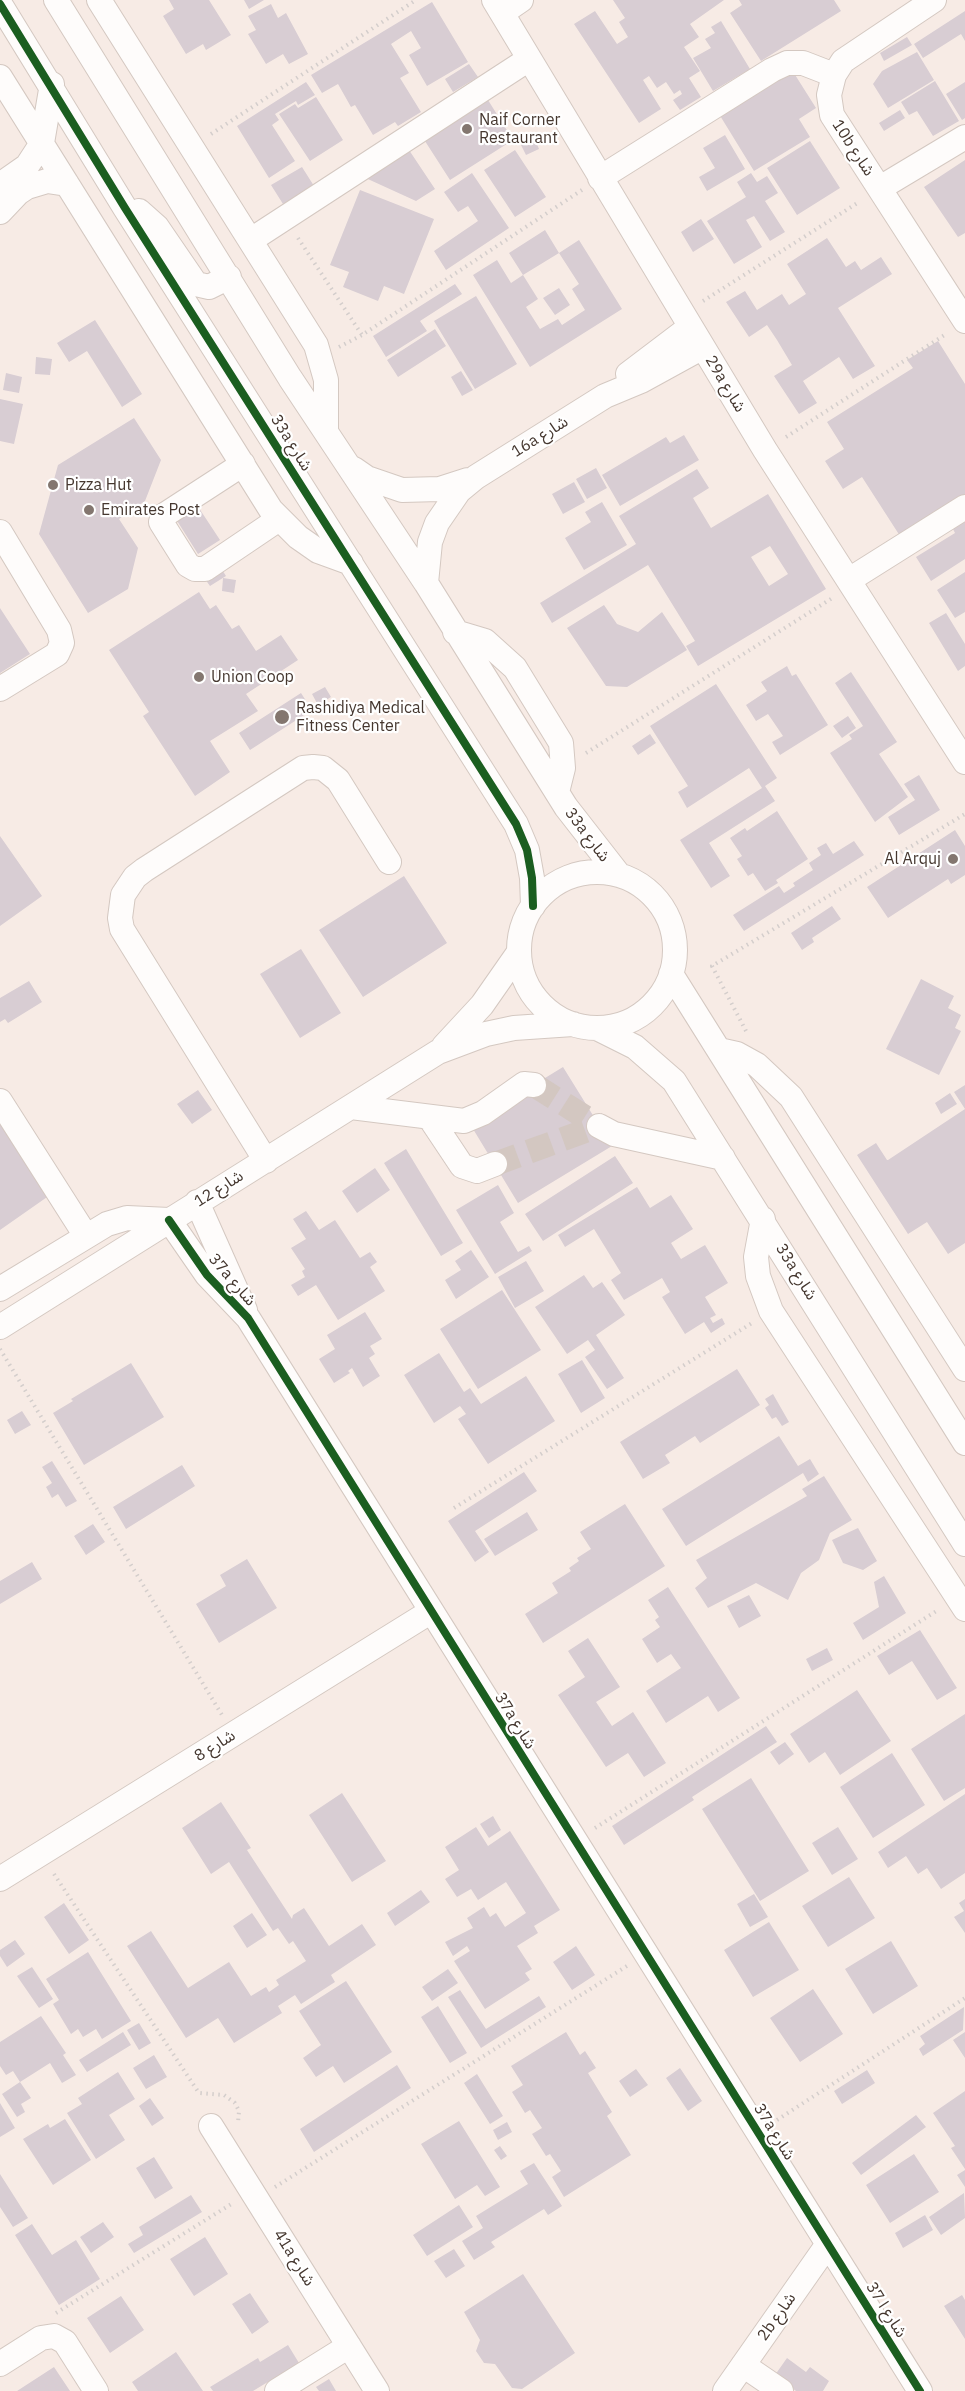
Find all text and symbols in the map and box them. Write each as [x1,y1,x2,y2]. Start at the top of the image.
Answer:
place label: Naif Corner Restaurant [479,110,560,148]
street label: 10b شارع [828,116,878,180]
marker: Naif Corner Restaurant [460,122,474,136]
street label: 29a شارع [701,352,749,416]
street label: 33a شارع [266,411,316,475]
street label: 16a شارع [508,412,572,462]
place label: Pizza Hut [65,475,132,495]
marker: Pizza Hut [46,478,60,492]
place label: Emirates Post [101,500,200,520]
marker: Emirates Post [82,503,96,517]
place label: Union Coop [211,667,294,687]
marker: Union Coop [192,670,206,684]
place label: Rashidiya Medical Fitness Center [296,698,425,736]
marker: Rashidiya Medical Fitness Center [273,708,291,726]
street label: 33a شارع [560,804,614,866]
place label: Al Arquj [884,849,941,869]
marker: Al Arquj [946,852,960,866]
street label: شارع 12 [191,1167,247,1211]
street label: 33a شارع [771,1240,821,1304]
street label: 37a شارع [204,1250,260,1310]
street label: 37a شارع [490,1689,540,1753]
street label: شارع 8 [191,1726,239,1766]
street label: 37a شارع [749,2100,799,2164]
street label: 41a شارع [269,2226,319,2290]
street label: شارع ا 37 [861,2279,911,2341]
street label: 2b شارع [754,2289,800,2345]

